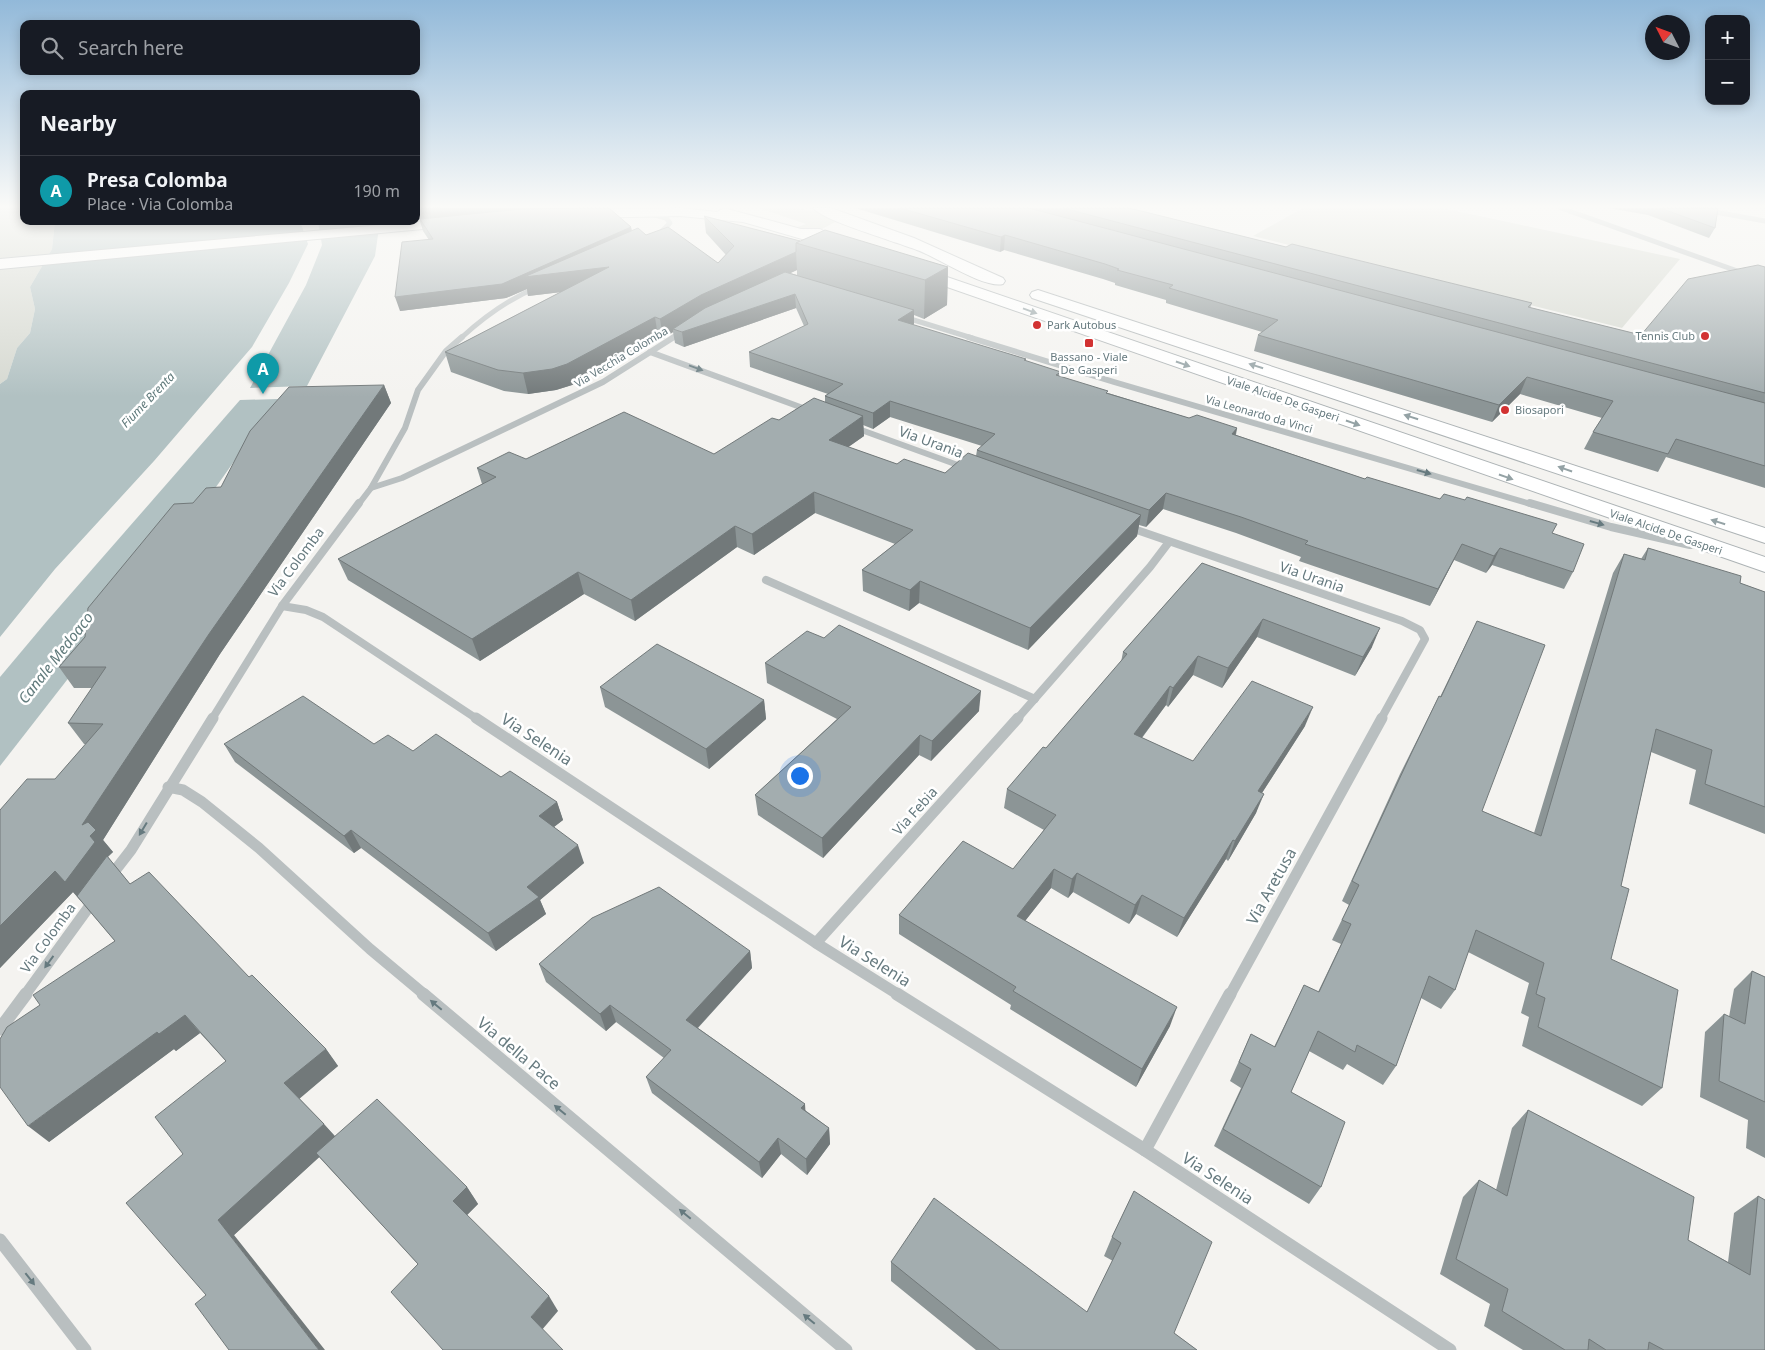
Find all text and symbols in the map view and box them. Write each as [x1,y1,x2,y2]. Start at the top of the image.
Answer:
north arrow [1645,15,1690,60]
map controls [1705,15,1750,105]
button: + [1705,15,1750,60]
search box [20,20,420,75]
icon: search [38,34,66,62]
text: Search here [78,35,184,61]
button: − [1705,60,1750,105]
text: Nearby [40,109,116,137]
text: Presa Colomba [87,167,228,193]
text: A [50,180,62,202]
text: 190 m [353,180,400,202]
text: Place · Via Colomba [87,193,233,215]
one-way arrow [1022,308,1037,315]
place label: Park Autobus [1047,317,1116,332]
marker: Park Autobus [1031,319,1043,331]
street label: Via Vecchia Colomba [571,323,670,390]
place label: Tennis Club [1636,328,1695,343]
marker: Tennis Club [1699,330,1711,342]
marker: Bassano - Viale De Gasperi [1083,337,1095,349]
place label: Bassano - Viale De Gasperi [1050,349,1128,377]
pin: A [247,353,279,394]
one-way arrow [1176,361,1191,369]
one-way arrow [1249,362,1264,369]
one-way arrow [689,364,704,372]
water label: Fiume Brenta [117,368,178,431]
street label: Viale Alcide De Gasperi [1225,372,1341,425]
street label: Via Leonardo da Vinci [1204,391,1314,436]
place label: Biosapori [1515,402,1564,417]
marker: Biosapori [1499,404,1511,416]
one-way arrow [1403,413,1418,420]
one-way arrow [1346,420,1361,428]
street label: Via Urania [896,421,966,462]
one-way arrow [1557,465,1572,472]
one-way arrow [1416,469,1431,477]
one-way arrow [1499,474,1514,481]
street label: Viale Alcide De Gasperi [1608,505,1724,558]
one-way arrow [1711,517,1726,525]
one-way arrow [1589,519,1604,527]
street label: Via Colomba [263,523,328,600]
street label: Via Urania [1277,557,1347,596]
water label: Canale Medoaco [13,608,97,707]
street label: Via Selenia [497,708,577,770]
your location [787,763,813,789]
street label: Via Febia [888,782,941,839]
one-way arrow [139,822,148,835]
street label: Via Aretusa [1241,844,1301,928]
street label: Via Colomba [16,899,80,977]
street label: Via Selenia [835,930,915,992]
one-way arrow [44,955,54,968]
one-way arrow [430,1000,442,1011]
street label: Via della Pace [473,1012,565,1094]
one-way arrow [554,1104,567,1115]
street label: Via Selenia [1178,1147,1258,1209]
one-way arrow [679,1208,691,1220]
one-way arrow [24,1272,35,1285]
one-way arrow [803,1313,816,1324]

